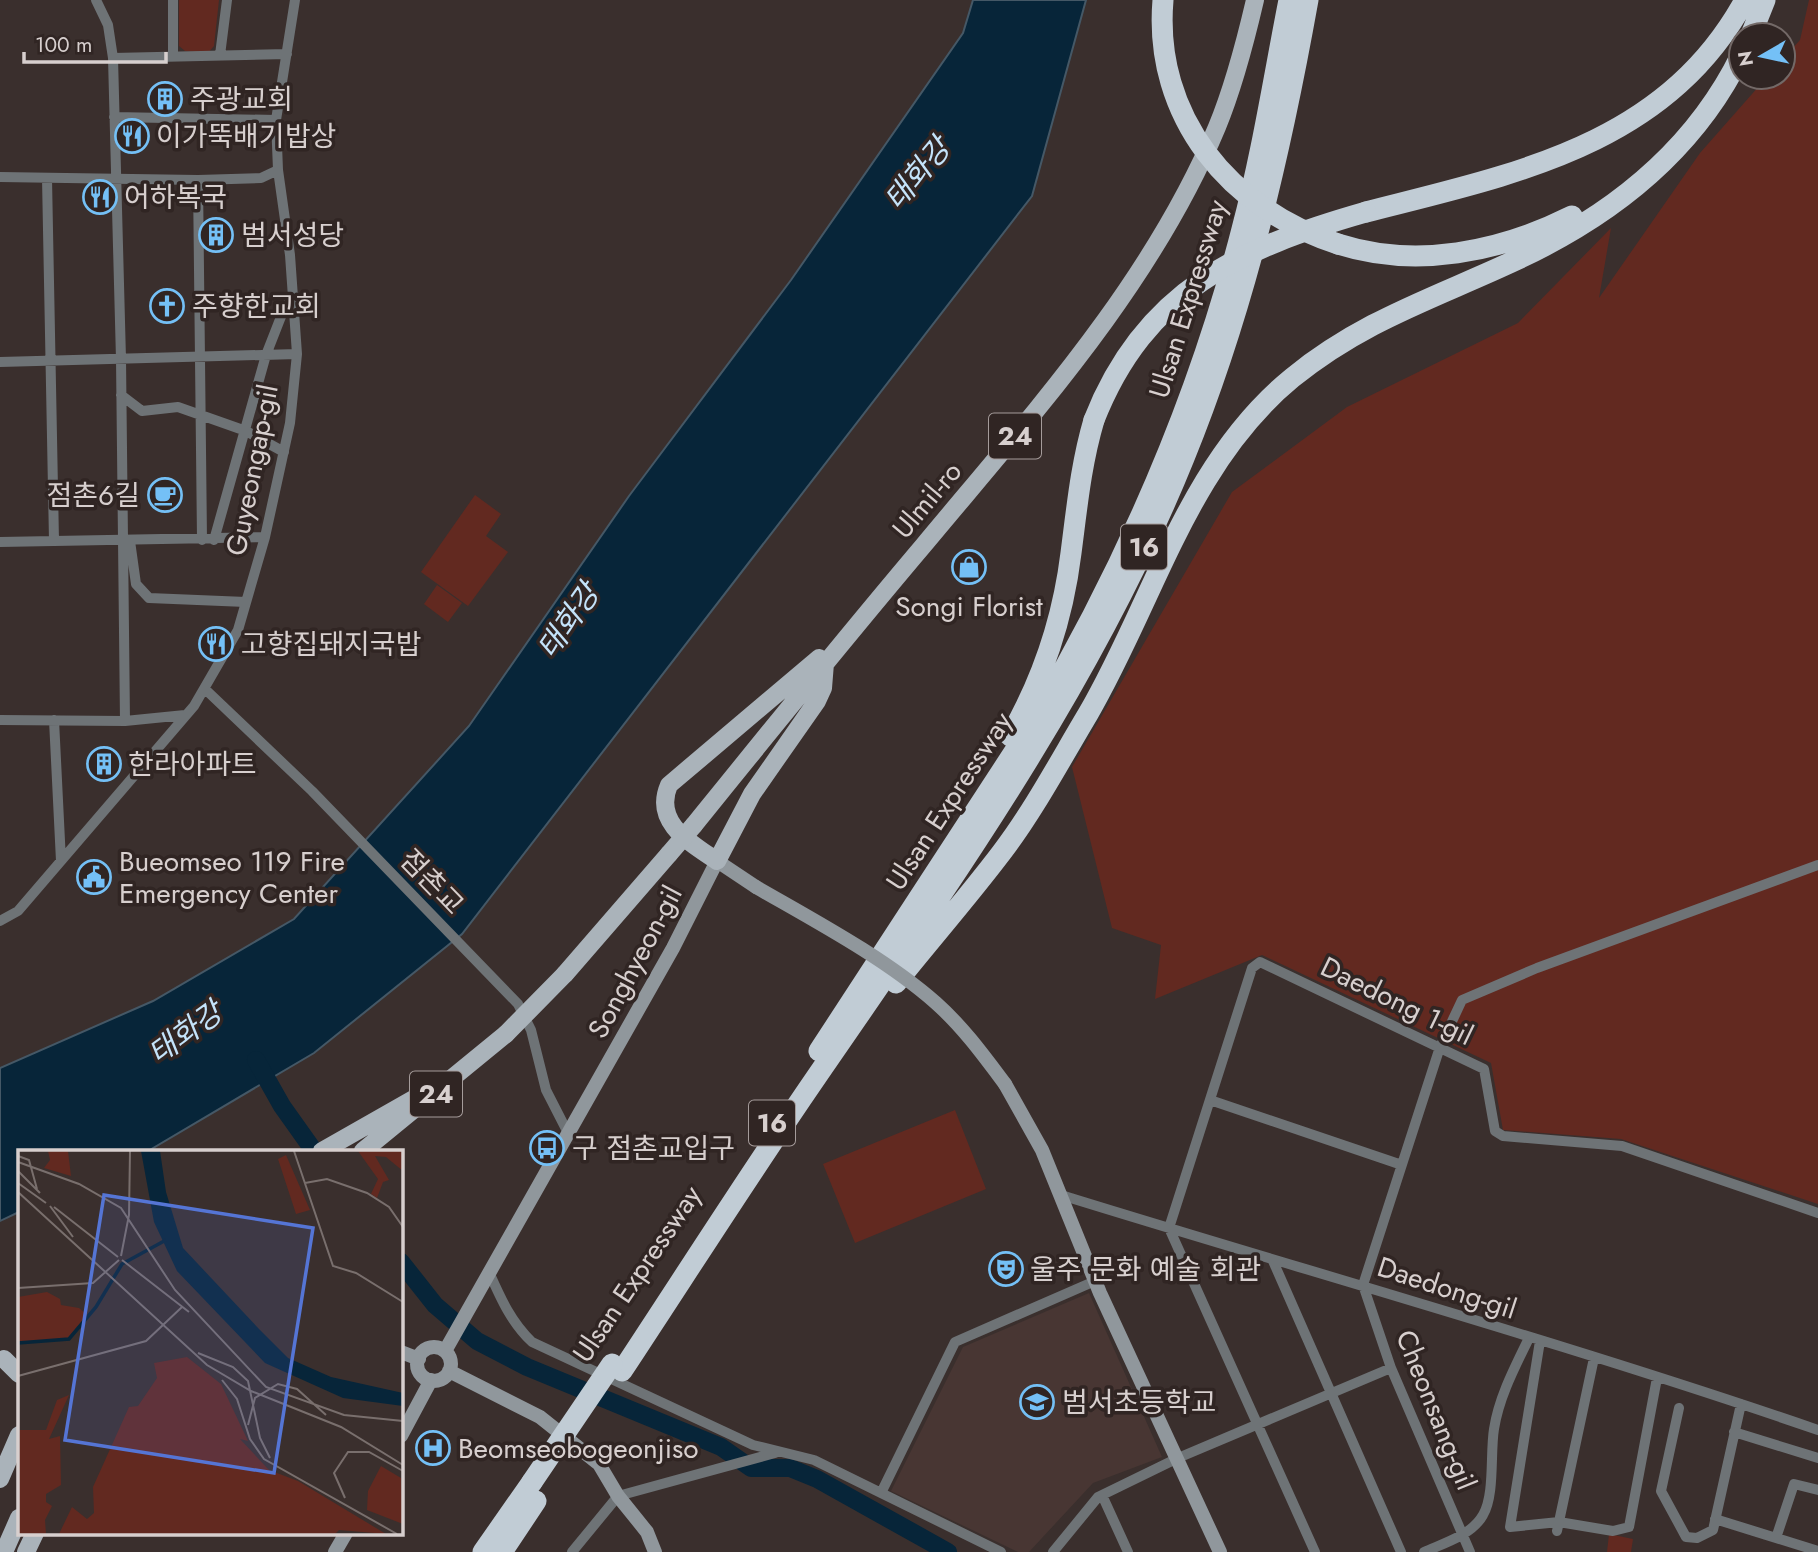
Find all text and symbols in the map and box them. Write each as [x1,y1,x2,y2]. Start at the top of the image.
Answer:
scale bar [24,21,166,65]
north arrow [1727,21,1797,91]
text: 100 m [35,30,92,60]
text: N [1731,49,1760,68]
place label: 주광교회 [190,79,293,120]
building icon: 주광교회 [146,80,184,118]
place label: 이가뚝배기밥상 [156,116,336,157]
restaurant icon: 이가뚝배기밥상 [113,117,151,155]
water label: 태화강 [874,126,962,220]
place label: 어하복국 [124,177,227,218]
restaurant icon: 어하복국 [81,178,119,216]
street label: Ulsan Expressway [1138,194,1238,403]
place label: 범서성당 [241,215,344,256]
building icon: 범서성당 [197,216,235,254]
place label: 주향한교회 [192,286,321,327]
church icon: 주향한교회 [148,287,186,325]
street label: Guyeongap-gil [215,381,289,559]
road number: 24 [989,414,1041,458]
street label: Ulmil-ro [882,452,972,548]
place label: 점촌6길 [47,475,140,516]
cafe icon: 점촌6길 [146,476,184,514]
road number: 16 [1121,524,1167,569]
shop icon: Songi Florist [950,548,988,586]
water label: 태화강 [527,572,611,667]
place label: Songi Florist [895,586,1043,627]
place label: 고향집돼지국밥 [241,624,421,665]
restaurant icon: 고향집돼지국밥 [197,625,235,663]
street label: Ulsan Expressway [876,703,1023,898]
place label: 한라아파트 [128,744,257,785]
building icon: 한라아파트 [85,745,123,783]
street label: 점촌교 [390,840,474,924]
place label: Bueomseo 119 Fire Emergency Center [119,841,345,914]
public building icon: Bueomseo 119 Fire Emergency Center [75,858,113,896]
street label: Songhyeon-gil [578,878,692,1046]
street label: Daedong 1-gil [1314,946,1480,1056]
water label: 태화강 [139,989,234,1075]
road number: 24 [410,1072,462,1116]
road number: 16 [749,1100,795,1146]
place label: 구 점촌교입구 [572,1128,735,1169]
bus stop icon: 구 점촌교입구 [528,1129,566,1167]
inset map [18,1150,402,1534]
street label: Ulsan Expressway [562,1177,712,1371]
street label: Daedong-gil [1372,1246,1522,1330]
place label: 울주 문화 예술 회관 [1030,1249,1261,1290]
theatre icon: 울주 문화 예술 회관 [987,1250,1025,1288]
street label: Cheonsang-gil [1385,1324,1487,1496]
place label: 범서초등학교 [1062,1382,1217,1423]
school or university icon: 범서초등학교 [1018,1383,1056,1421]
place label: Beomseobogeonjiso [458,1428,699,1469]
hospital icon: Beomseobogeonjiso [414,1429,452,1467]

